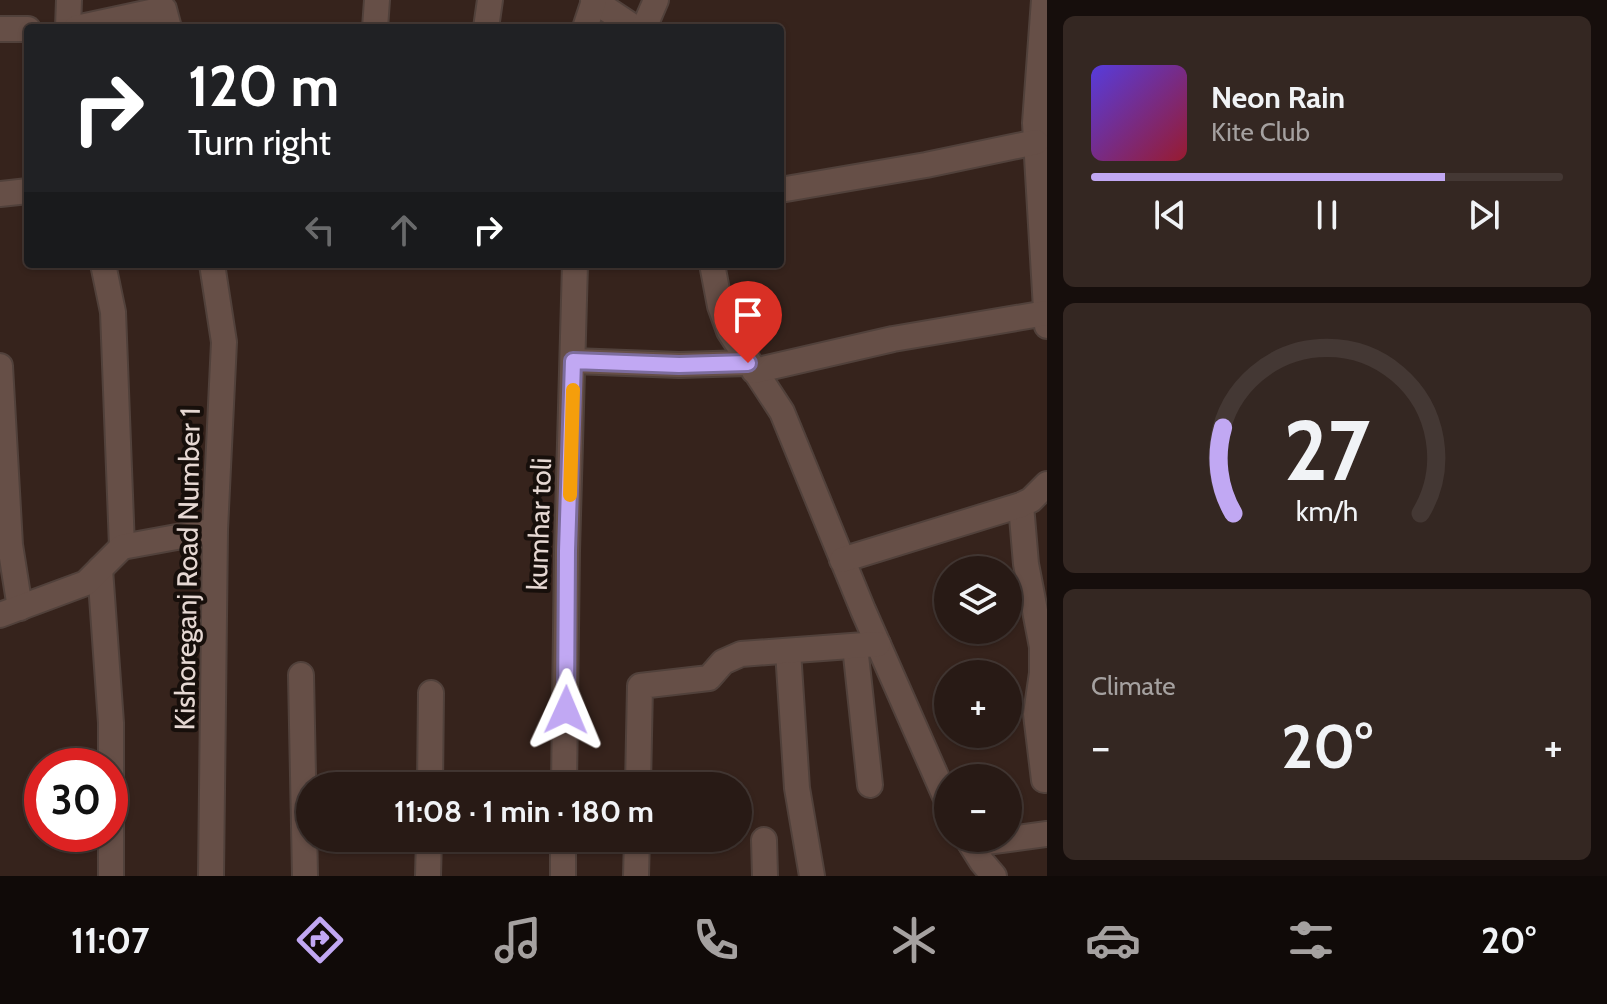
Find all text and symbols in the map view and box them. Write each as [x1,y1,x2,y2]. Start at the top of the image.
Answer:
text: 120 m [188,52,339,120]
icon: right [56,56,160,160]
text: Neon Rain [1211,79,1345,116]
text: Kite Club [1211,116,1310,148]
text: Turn right [188,120,331,164]
icon: previous [1148,193,1192,237]
icon: pause [1305,193,1349,237]
icon: next [1462,193,1506,237]
icon: left [298,208,342,252]
icon: ahead [382,208,426,252]
icon: right [466,208,510,252]
pin [714,281,782,363]
icon: arrive [726,293,770,337]
text: 27 [1284,400,1370,501]
street label: Kishoreganj Road Number 1 [167,407,207,731]
street label: kumhar toli [520,457,558,591]
text: km/h [1296,493,1358,528]
map controls [934,556,1022,852]
button: layers [934,556,1022,644]
button: + [934,660,1022,748]
position arrow [524,668,608,752]
text: Climate [1091,670,1176,702]
text: 20° [1281,710,1373,783]
text: − [1091,720,1110,773]
text: + [1544,720,1563,773]
speed limit sign: 30 [24,748,128,852]
button: − [934,764,1022,852]
text: 11:08 · 1 min · 180 m [394,793,654,830]
icon: directions [292,912,348,968]
icon: music [490,912,546,968]
icon: phone [688,912,744,968]
icon: climate [886,912,942,968]
icon: car [1085,912,1141,968]
icon: filters [1283,912,1339,968]
text: 11:07 [71,918,149,962]
text: 20° [1481,918,1536,962]

